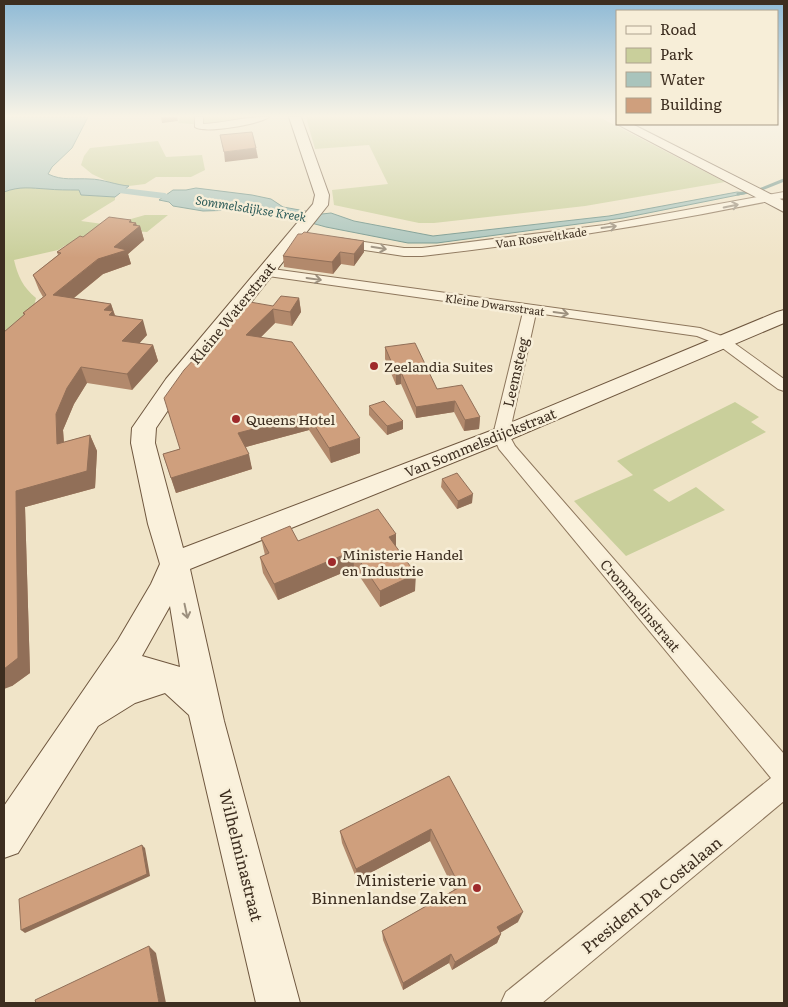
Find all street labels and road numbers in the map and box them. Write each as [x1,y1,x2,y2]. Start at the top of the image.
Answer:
street label: Van Roseveltkade [494,223,588,251]
street label: Kleine Waterstraat [184,257,280,368]
street label: Kleine Dwarsstraat [444,289,546,319]
street label: Leemsteeg [497,335,533,409]
street label: Van Sommelsdijckstraat [401,402,559,482]
street label: Crommelinstraat [596,554,686,656]
street label: Wilhelminastraat [214,786,270,924]
street label: President Da Costalaan [576,829,727,958]

